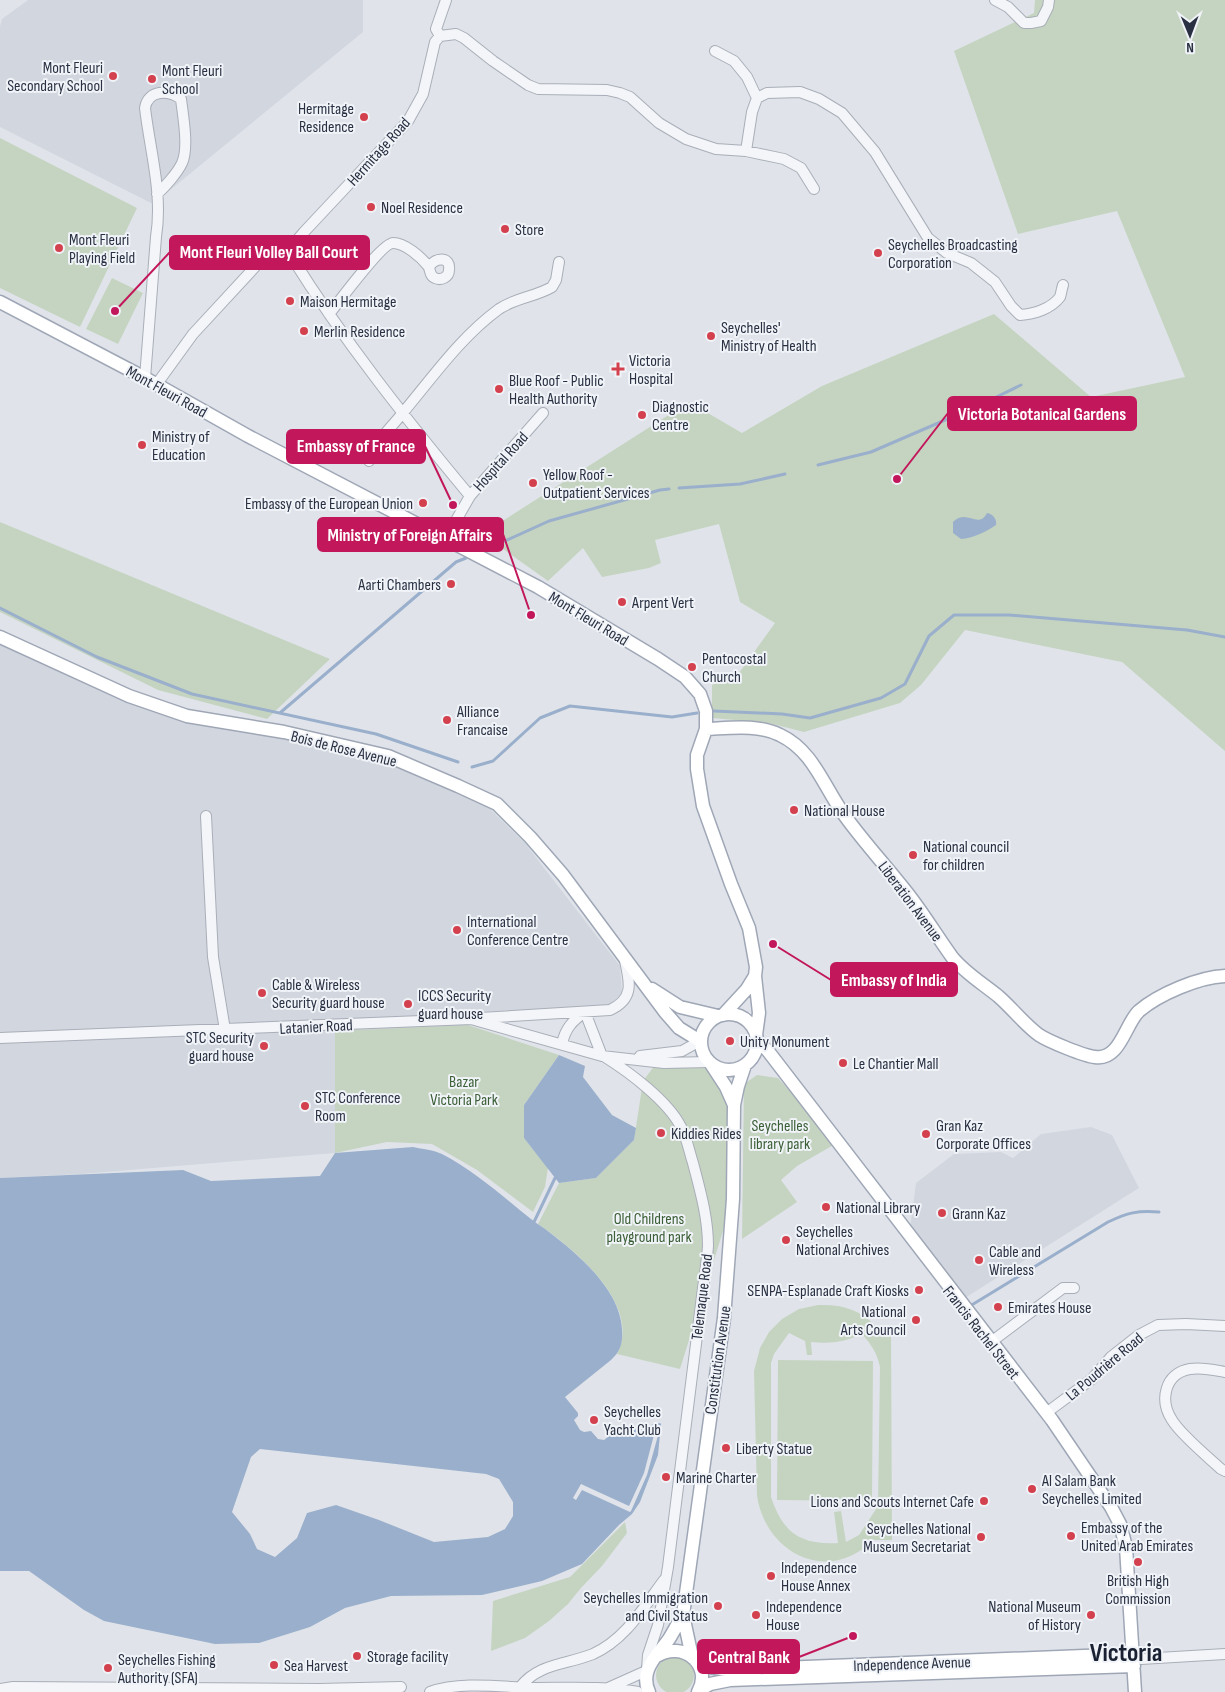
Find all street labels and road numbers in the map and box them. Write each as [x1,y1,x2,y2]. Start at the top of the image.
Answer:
street label: Hermitage Road [344,114,415,190]
street label: Mont Fleuri Road [123,362,210,422]
street label: Hospital Road [470,428,533,496]
street label: Mont Fleuri Road [545,588,631,650]
street label: Bois de Rose Avenue [289,727,399,772]
street label: Liberation Avenue [873,858,946,946]
street label: Latanier Road [279,1016,353,1039]
street label: Telemaque Road [688,1253,717,1341]
street label: Francis Rachel Street [938,1282,1023,1384]
street label: Constitution Avenue [701,1305,735,1416]
street label: La Poudrière Road [1062,1329,1148,1405]
street label: Independence Avenue [853,1653,971,1676]

